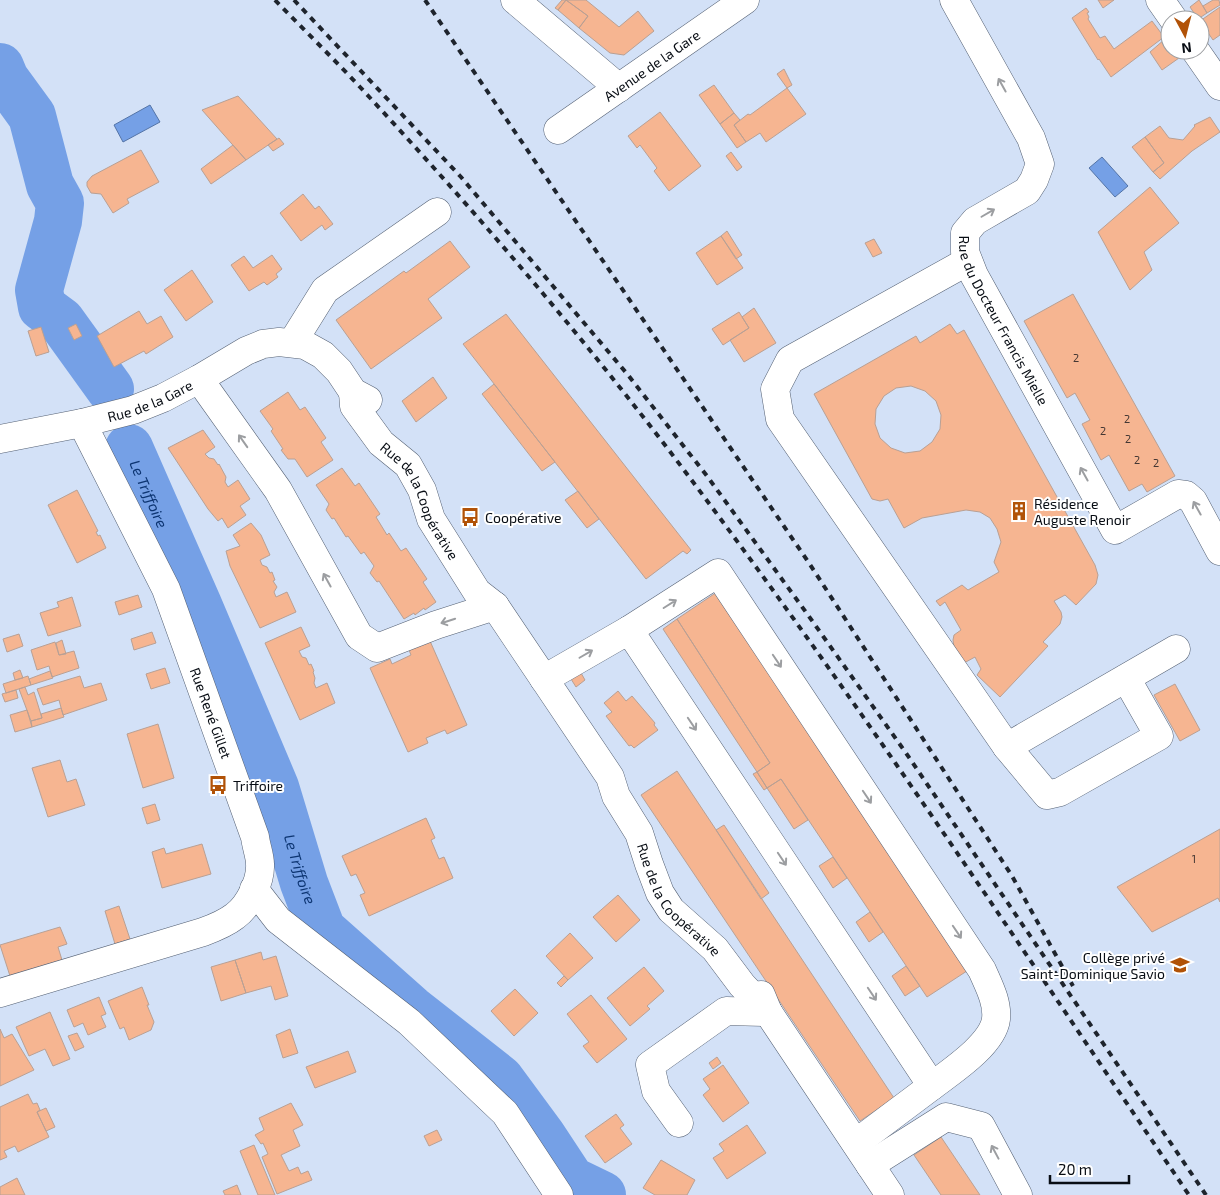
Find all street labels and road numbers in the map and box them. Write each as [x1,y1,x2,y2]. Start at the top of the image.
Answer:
street label: Avenue de la Gare [600,26,703,104]
street label: Rue du Docteur Francis Mielle [957,235,1053,408]
street label: Rue de la Gare [105,376,195,425]
street label: Rue de la Coopérative [377,438,463,563]
street label: Rue René Gillet [187,665,235,761]
street label: Rue de la Coopérative [634,841,725,959]

